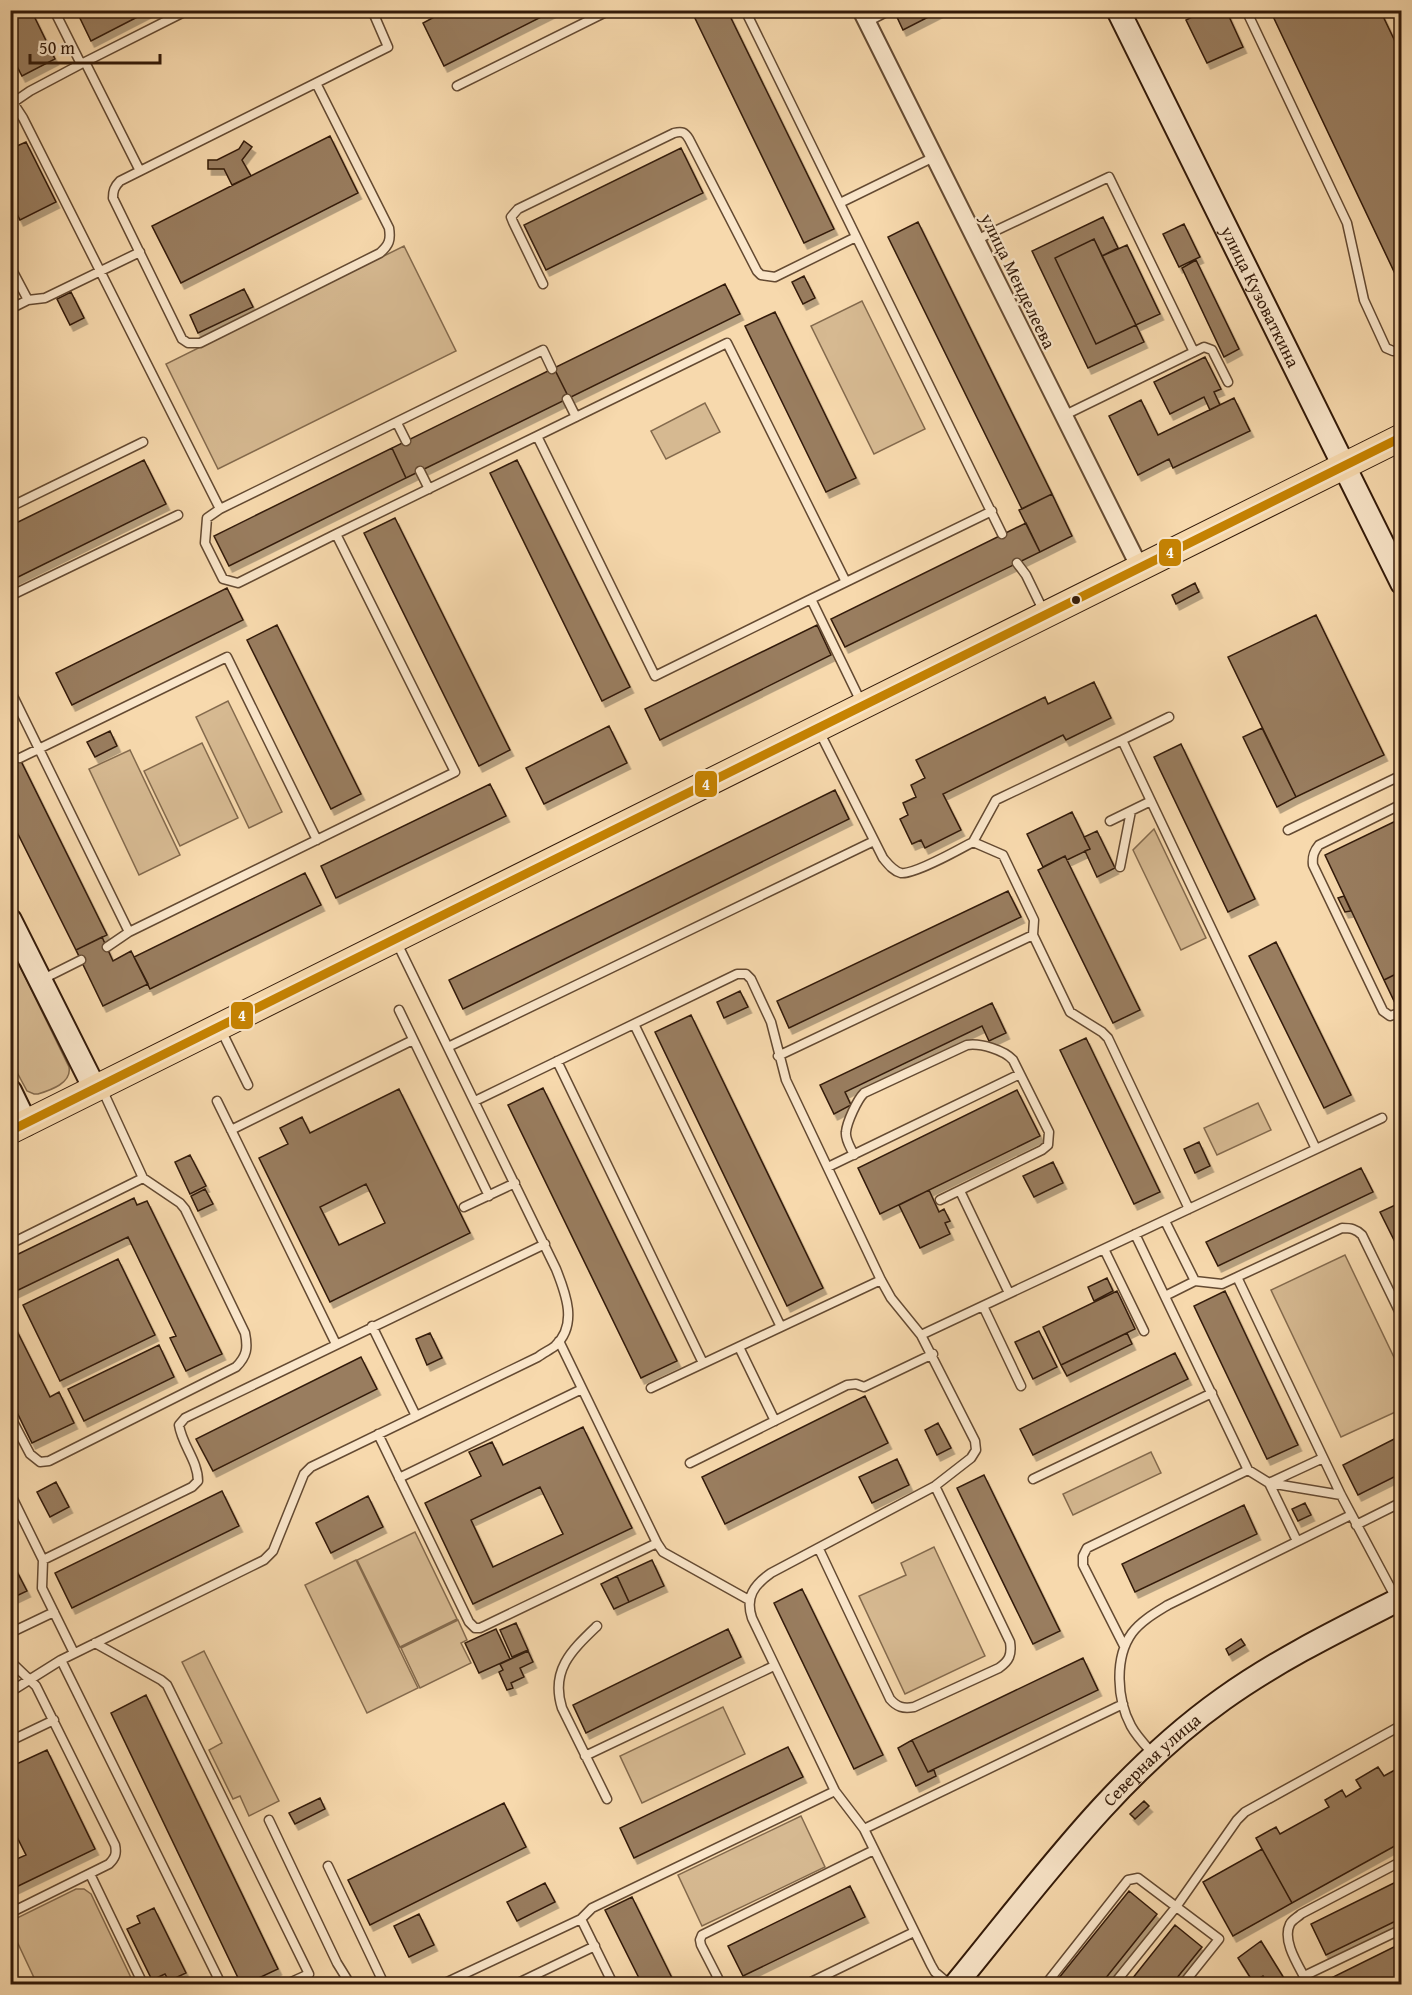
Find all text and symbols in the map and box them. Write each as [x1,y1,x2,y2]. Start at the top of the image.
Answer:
scale bar [30,27,160,65]
text: 50 m [39,34,75,61]
street label: улица Менделеева [973,207,1063,354]
street label: улица Кузоваткина [1214,220,1307,372]
line badge: 4 [1158,538,1182,567]
text: 4 [1166,540,1174,564]
unlabelled marker [1070,594,1082,606]
line badge: 4 [694,770,718,798]
text: 4 [702,772,710,796]
line badge: 4 [230,1001,254,1030]
text: 4 [238,1003,246,1027]
street label: Северная улица [1096,1706,1207,1812]

